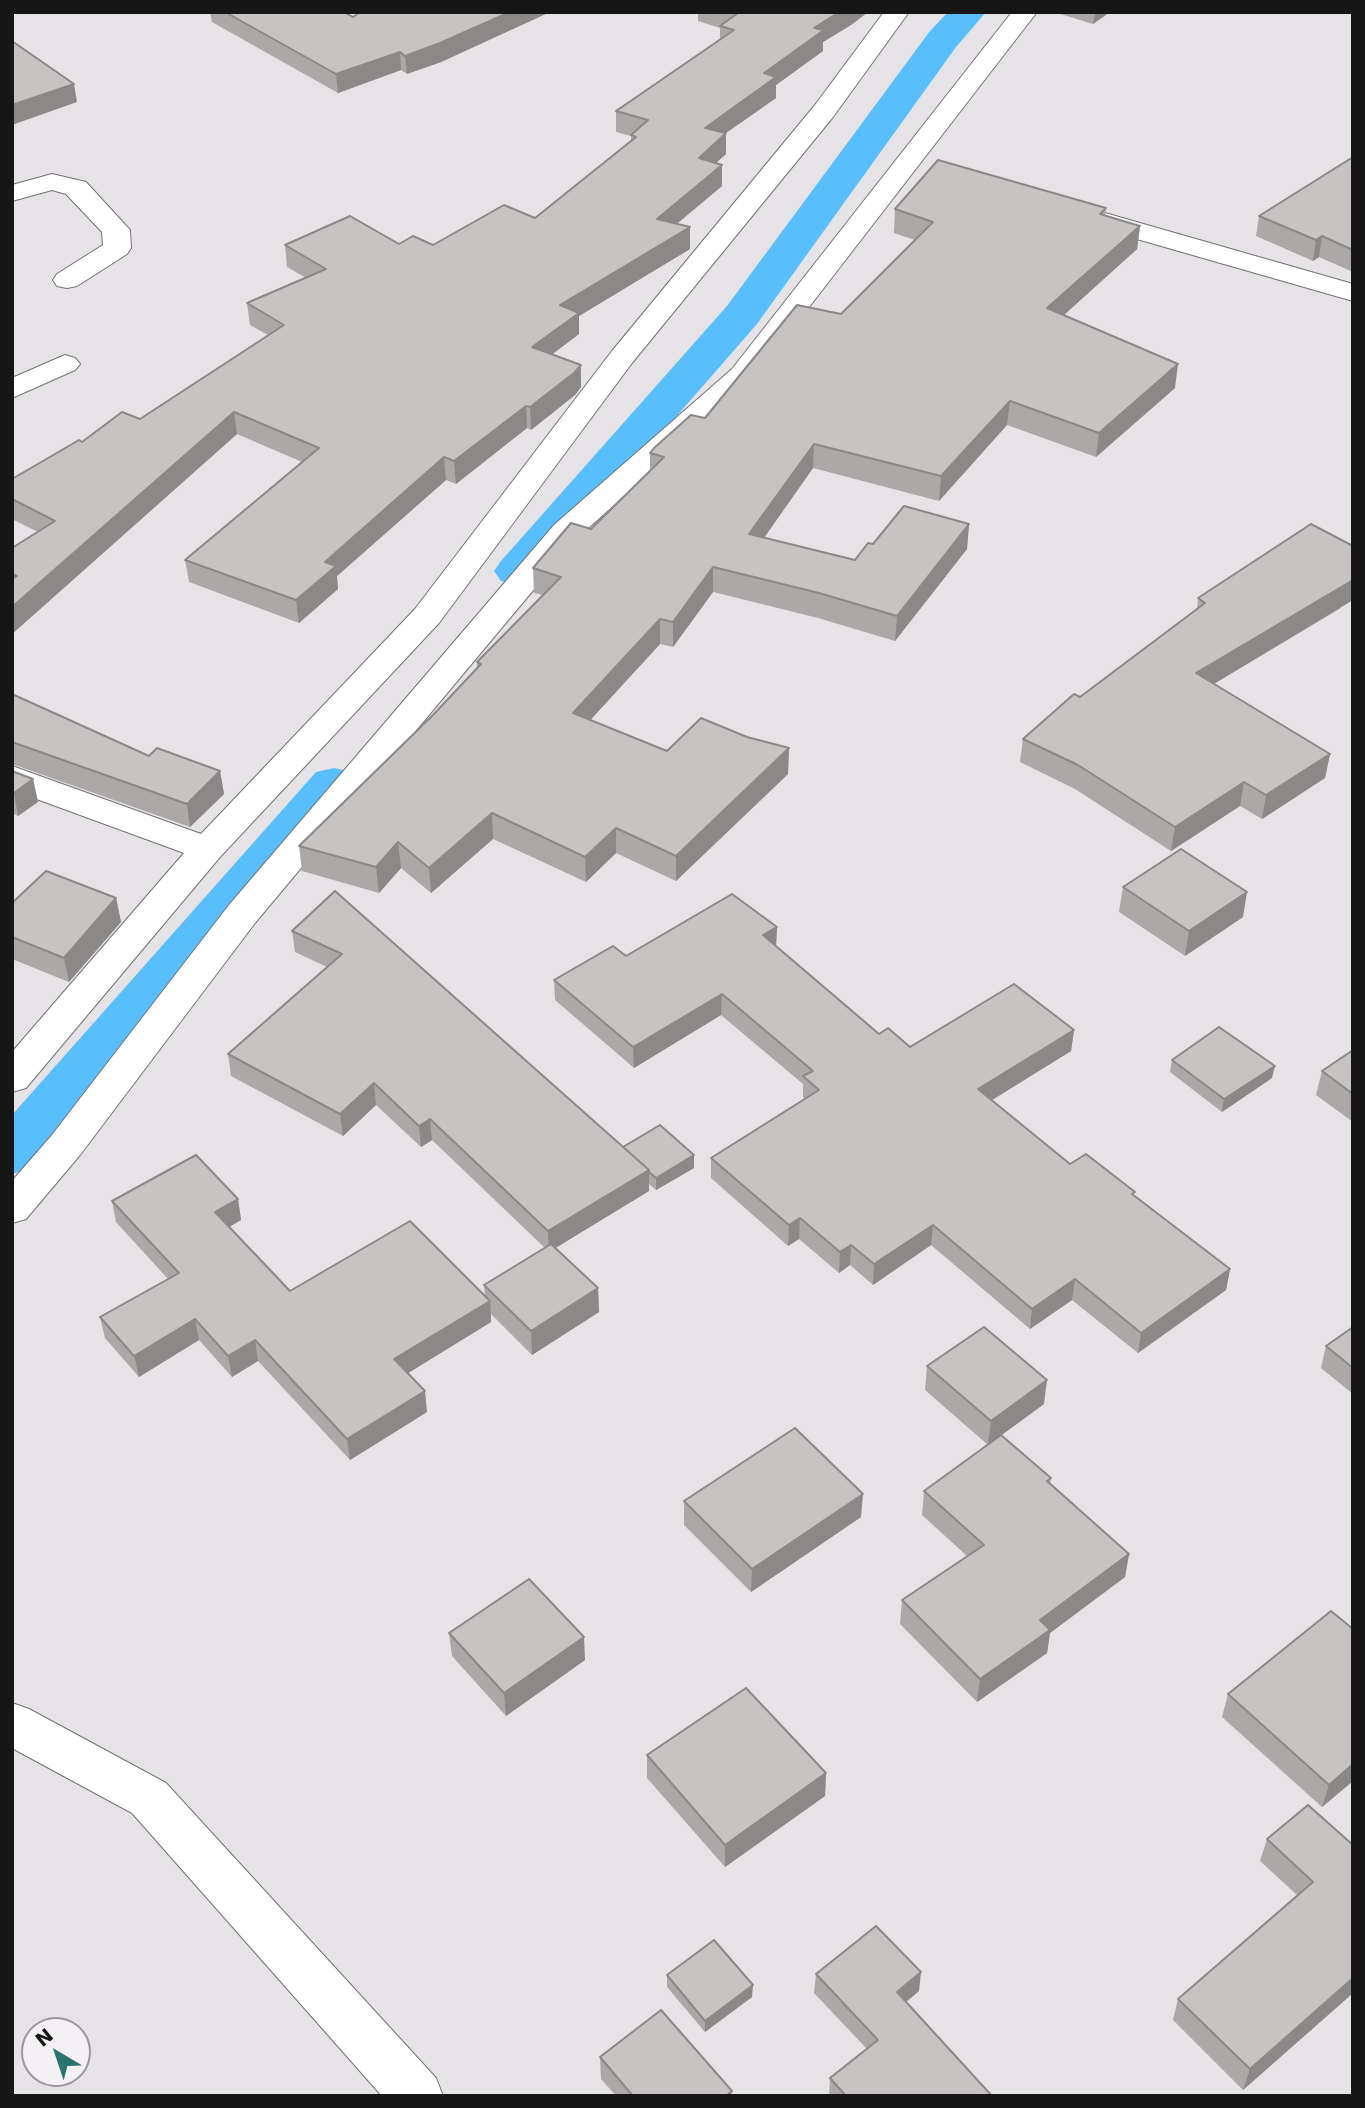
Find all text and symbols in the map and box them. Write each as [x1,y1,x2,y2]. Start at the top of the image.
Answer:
north arrow [21,2017,91,2087]
text: N [31,2024,57,2051]

